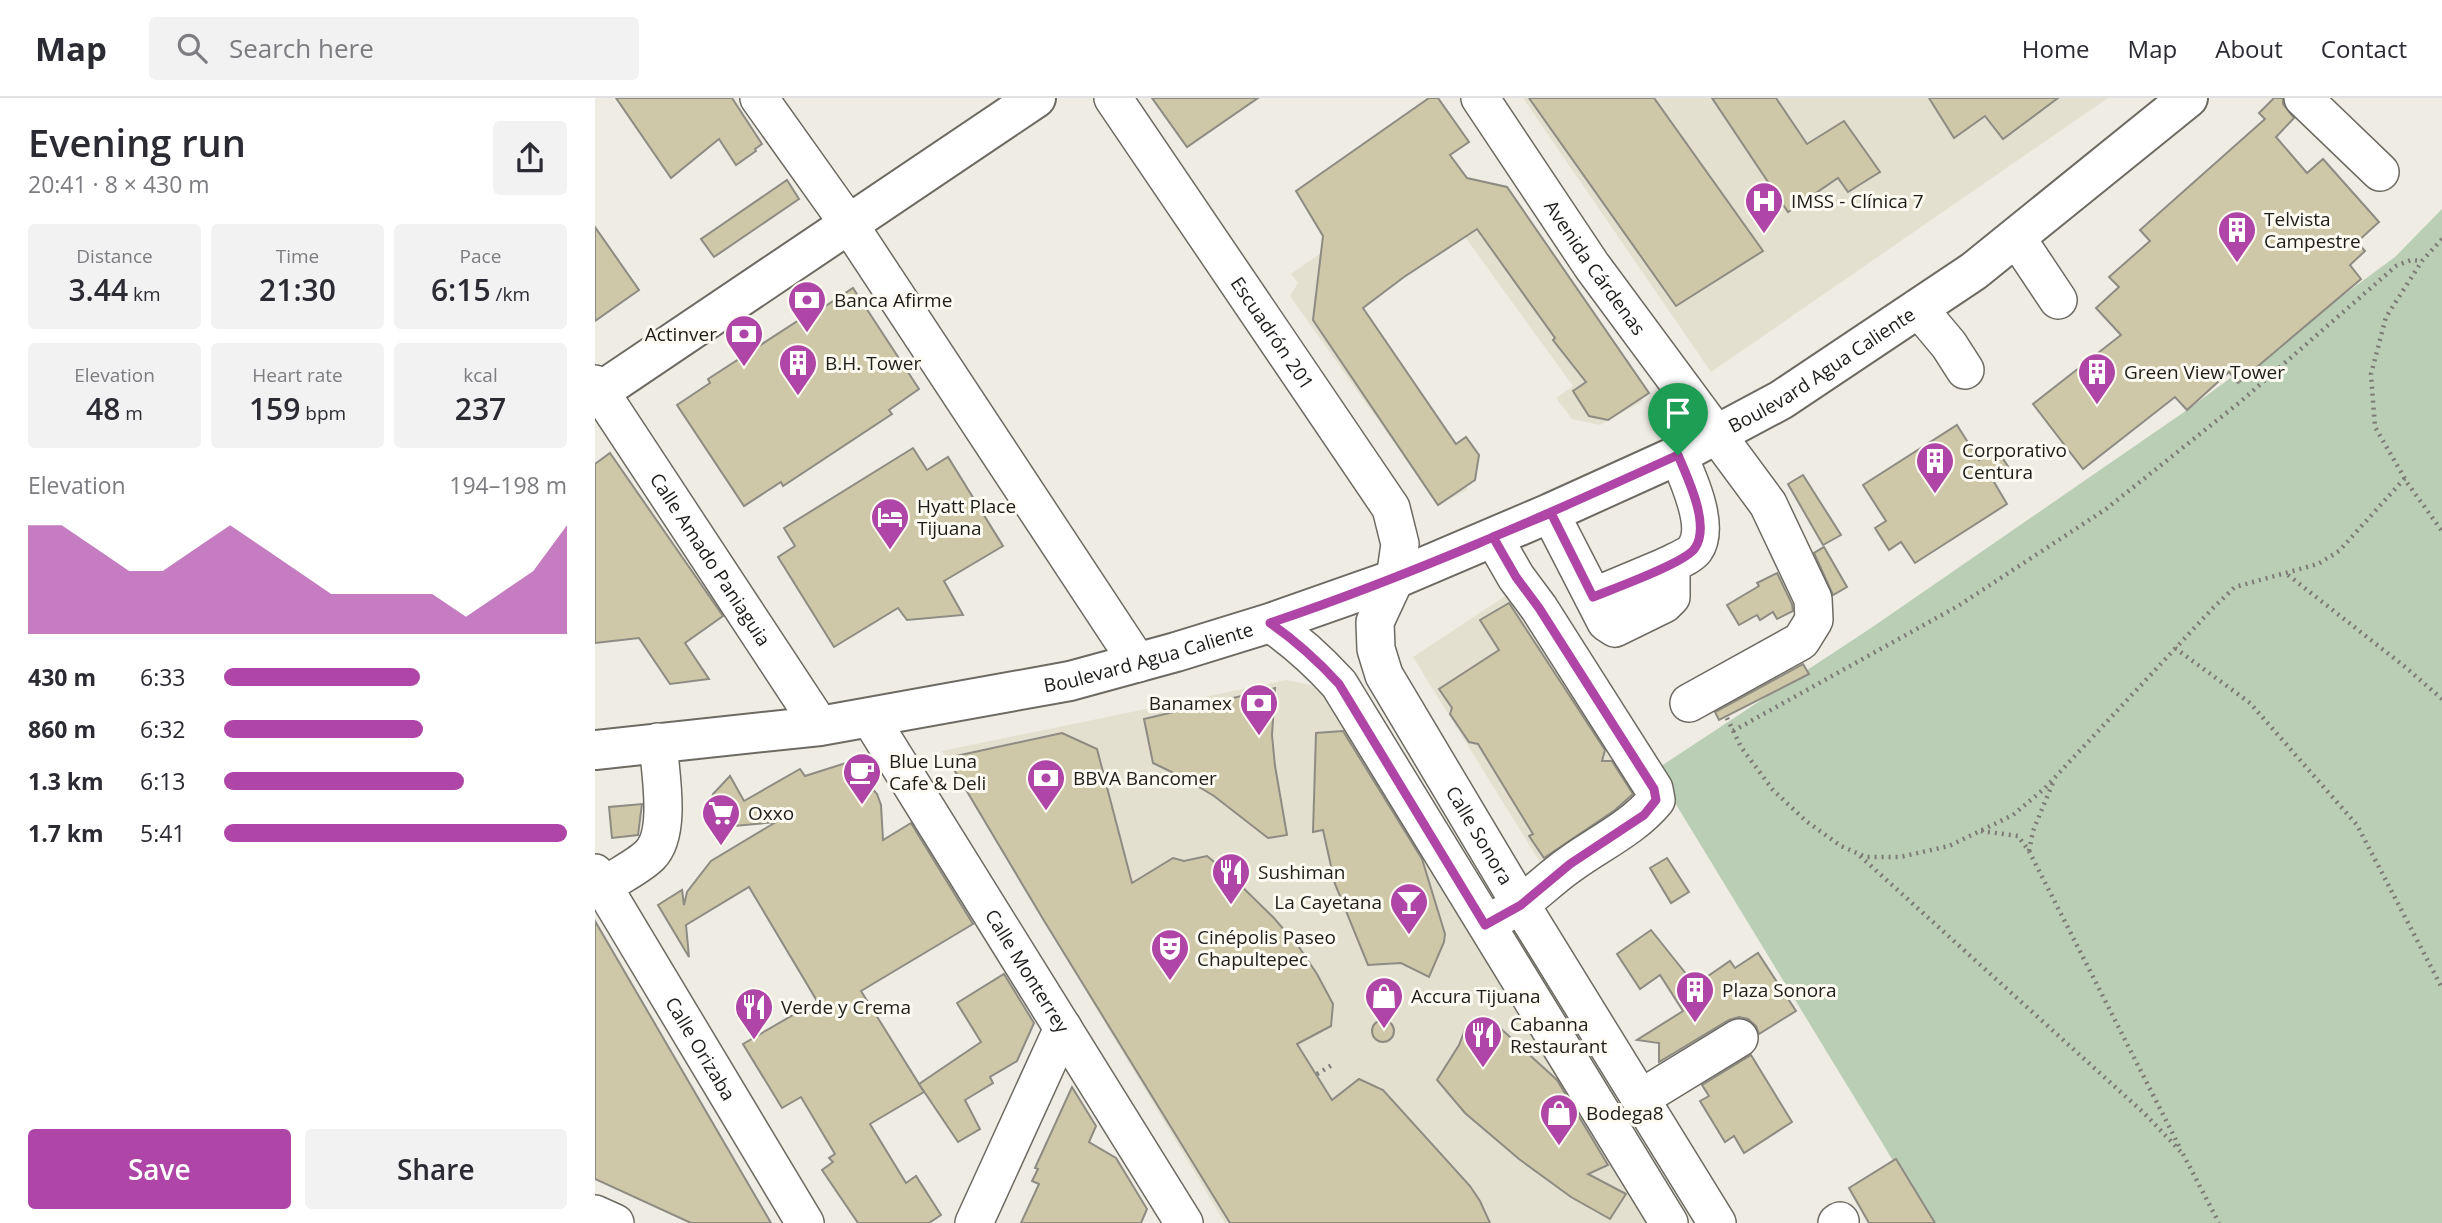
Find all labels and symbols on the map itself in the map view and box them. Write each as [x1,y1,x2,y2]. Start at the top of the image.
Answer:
hospital icon: IMSS - Clínica 7 [1743,180,1785,235]
place label: IMSS - Clínica 7 [1791,188,1924,214]
street label: Avenida Cárdenas [1539,195,1652,340]
place label: Telvista Campestre [2264,206,2361,254]
building icon: Telvista Campestre [2216,209,2258,264]
street label: Escuadrón 201 [1225,272,1320,395]
bank icon: Banca Afirme [786,279,828,334]
place label: Banca Afirme [834,287,952,313]
street label: Boulevard Agua Caliente [1724,301,1920,439]
bank icon: Actinver [723,313,765,368]
place label: Actinver [645,321,717,347]
building icon: B.H. Tower [777,342,819,397]
place label: B.H. Tower [825,350,921,376]
building icon: Green View Tower [2076,351,2118,406]
place label: Green View Tower [2124,359,2285,385]
pin [1648,383,1708,455]
place label: Corporativo Centura [1962,437,2067,485]
building icon: Corporativo Centura [1914,440,1956,495]
street label: Calle Amado Paniaguia [644,468,777,651]
place label: Hyatt Place Tijuana [917,493,1016,541]
hotel icon: Hyatt Place Tijuana [869,496,911,551]
street label: Boulevard Agua Caliente [1042,616,1256,699]
bank icon: Banamex [1238,682,1280,737]
place label: Banamex [1149,690,1232,716]
place label: Blue Luna Cafe & Deli [889,748,986,796]
cafe icon: Blue Luna Cafe & Deli [841,751,883,806]
bank icon: BBVA Bancomer [1025,757,1067,812]
place label: BBVA Bancomer [1073,765,1217,791]
street label: Calle Sonora [1440,781,1519,890]
supermarket icon: Oxxo [700,792,742,847]
place label: Oxxo [748,800,794,826]
restaurant icon: Sushiman [1210,851,1252,906]
place label: Sushiman [1258,859,1345,885]
bar icon: La Cayetana [1388,881,1430,936]
place label: La Cayetana [1274,889,1382,915]
street label: Calle Monterrey [979,904,1076,1038]
place label: Cinépolis Paseo Chapultepec [1197,924,1336,972]
theatre icon: Cinépolis Paseo Chapultepec [1149,927,1191,982]
building icon: Plaza Sonora [1674,969,1716,1024]
shop icon: Accura Tijuana [1363,975,1405,1030]
place label: Plaza Sonora [1722,977,1836,1003]
place label: Accura Tijuana [1411,983,1541,1009]
restaurant icon: Verde y Crema [733,986,775,1041]
street label: Calle Orizaba [659,992,742,1106]
place label: Verde y Crema [781,994,911,1020]
place label: Cabanna Restaurant [1510,1011,1607,1059]
restaurant icon: Cabanna Restaurant [1462,1014,1504,1069]
shop icon: Bodega8 [1538,1092,1580,1147]
place label: Bodega8 [1586,1100,1664,1126]

